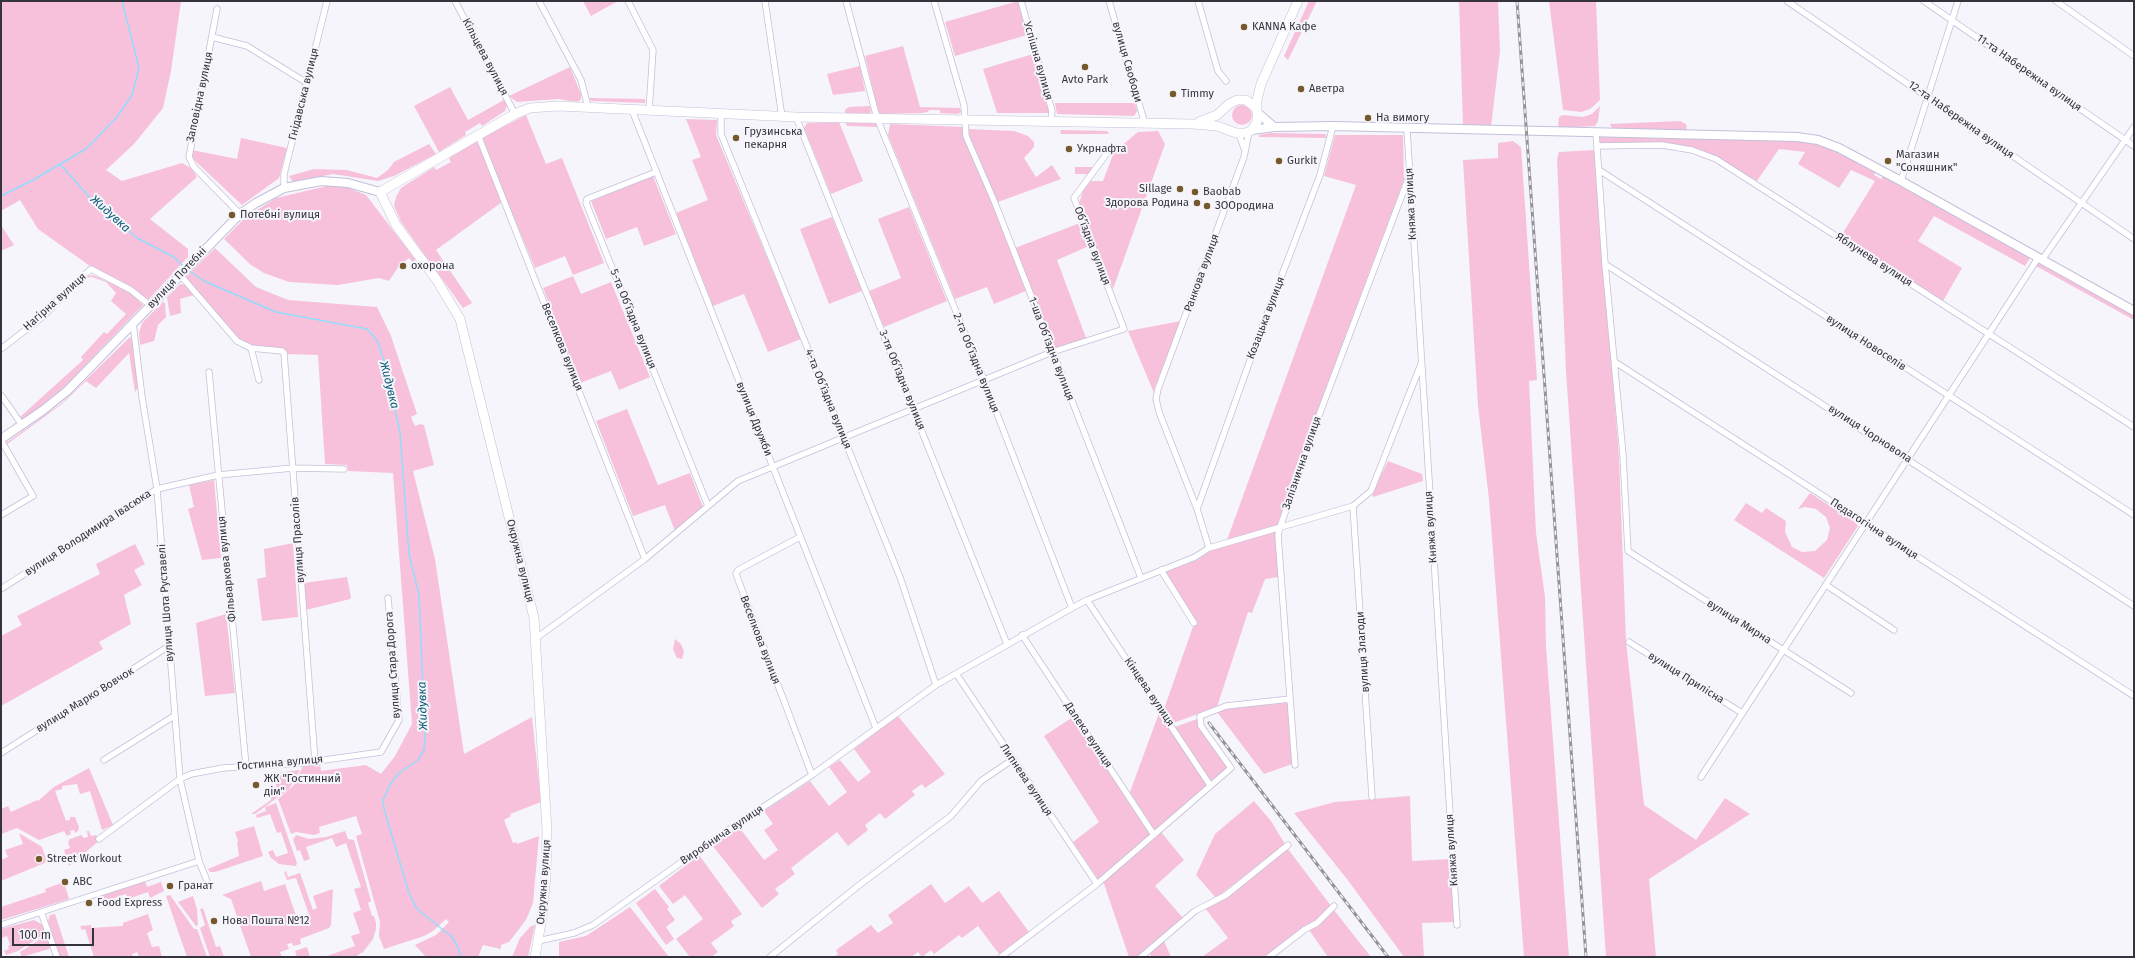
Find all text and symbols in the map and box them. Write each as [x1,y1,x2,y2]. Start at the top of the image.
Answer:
street label: Кільцева вулиця [459,16,511,98]
street label: Успішна вулиця [1020,20,1056,102]
street label: вулиця Свободи [1109,20,1145,104]
place label: KANNA Кафе [1252,20,1316,34]
marker: KANNA Кафе [1239,22,1249,32]
street label: 11-та Набережна вулиця [1974,32,2084,114]
street label: Гнідавська вулиця [286,46,322,142]
street label: Заповідна вулиця [184,51,216,143]
marker: Avto Park [1080,62,1090,72]
place label: Avto Park [1062,73,1108,87]
street label: 12-та Набережна вулиця [1906,78,2016,162]
place label: Аветра [1309,82,1345,96]
marker: Аветра [1296,84,1306,94]
place label: Timmy [1181,87,1214,101]
marker: Timmy [1168,89,1178,99]
place label: На вимогу [1376,111,1429,125]
marker: На вимогу [1363,113,1373,123]
place label: Грузинська пекарня [744,125,802,151]
marker: Грузинська пекарня [731,133,741,143]
place label: Укрнафта [1077,142,1127,156]
marker: Укрнафта [1064,144,1074,154]
place label: Магазин "Соняшник" [1896,148,1957,174]
place label: Gurkit [1287,154,1317,168]
marker: Gurkit [1274,156,1284,166]
marker: Магазин "Соняшник" [1883,156,1893,166]
street label: Княжа вулиця [1403,167,1419,241]
place label: Sillage [1139,182,1172,196]
marker: Sillage [1175,184,1185,194]
place label: Baobab [1203,185,1241,199]
marker: Baobab [1190,187,1200,197]
water label: Жидувка [87,192,133,236]
place label: Здорова Родина [1105,196,1189,210]
marker: Здорова Родина [1192,198,1202,208]
place label: ЗООродина [1215,199,1274,213]
marker: ЗООродина [1202,201,1212,211]
street label: Обʼїздна вулиця [1071,205,1113,287]
place label: Потебні вулиця [240,208,320,222]
marker: Потебні вулиця [227,210,237,220]
street label: Яблунева вулиця [1833,230,1915,290]
street label: Ранкова вулиця [1182,232,1222,314]
street label: вулиця Потебні [144,245,210,311]
place label: охорона [411,259,454,273]
marker: охорона [398,261,408,271]
street label: 5-та Обʼїздна вулиця [607,267,659,371]
street label: Нагірна вулиця [21,270,89,334]
street label: Козацька вулиця [1244,275,1288,361]
street label: 1-ша Обʼїздна вулиця [1025,295,1077,403]
street label: Веселкова вулиця [538,301,586,393]
street label: 2-га Обʼїздна вулиця [950,311,1002,415]
street label: вулиця Новоселів [1824,312,1908,374]
street label: 3-тя Обʼїздна вулиця [876,328,928,432]
street label: 4-та Обʼїздна вулиця [802,347,854,451]
water label: Жидувка [376,360,402,410]
street label: вулиця Дружби [733,380,775,458]
street label: вулиця Чорновола [1826,402,1914,466]
street label: Залізнична вулиця [1280,415,1324,511]
street label: вулиця Володимира Івасюка [22,487,154,579]
street label: Княжа вулиця [1422,490,1440,564]
street label: вулиця Прасолів [288,496,308,584]
street label: Педагогічна вулиця [1827,496,1921,562]
street label: Фільваркова вулиця [215,515,239,623]
street label: Окружна вулиця [503,518,537,604]
street label: вулиця Шота Руставелі [155,543,177,663]
street label: Веселкова вулиця [737,594,783,686]
street label: вулиця Мирна [1704,597,1774,647]
street label: вулиця Стара Дорога [383,611,403,719]
street label: вулиця Злагоди [1354,611,1372,693]
street label: вулиця Прилісна [1645,649,1727,707]
street label: Кінцева вулиця [1121,655,1177,729]
street label: вулиця Марко Вовчок [34,664,136,736]
water label: Жидувка [415,681,431,731]
street label: Далека вулиця [1061,700,1115,770]
street label: Липнева вулиця [997,741,1055,819]
street label: Гостинна вулиця [236,753,324,773]
place label: ЖК "Гостинний дім" [264,772,341,798]
marker: ЖК "Гостинний дім" [251,780,261,790]
street label: Виробнича вулиця [678,802,766,868]
street label: Княжа вулиця [1443,813,1461,887]
street label: Окружна вулиця [534,839,554,925]
place label: Street Workout [47,852,122,866]
marker: Street Workout [34,854,44,864]
place label: АВС [73,875,92,889]
marker: АВС [60,877,70,887]
place label: Гранат [178,879,213,893]
marker: Гранат [165,881,175,891]
place label: Food Express [97,896,162,910]
marker: Food Express [84,898,94,908]
place label: Нова Пошта №12 [222,914,309,928]
marker: Нова Пошта №12 [209,916,219,926]
scale bar [14,920,96,946]
text: 100 m [19,928,51,942]

